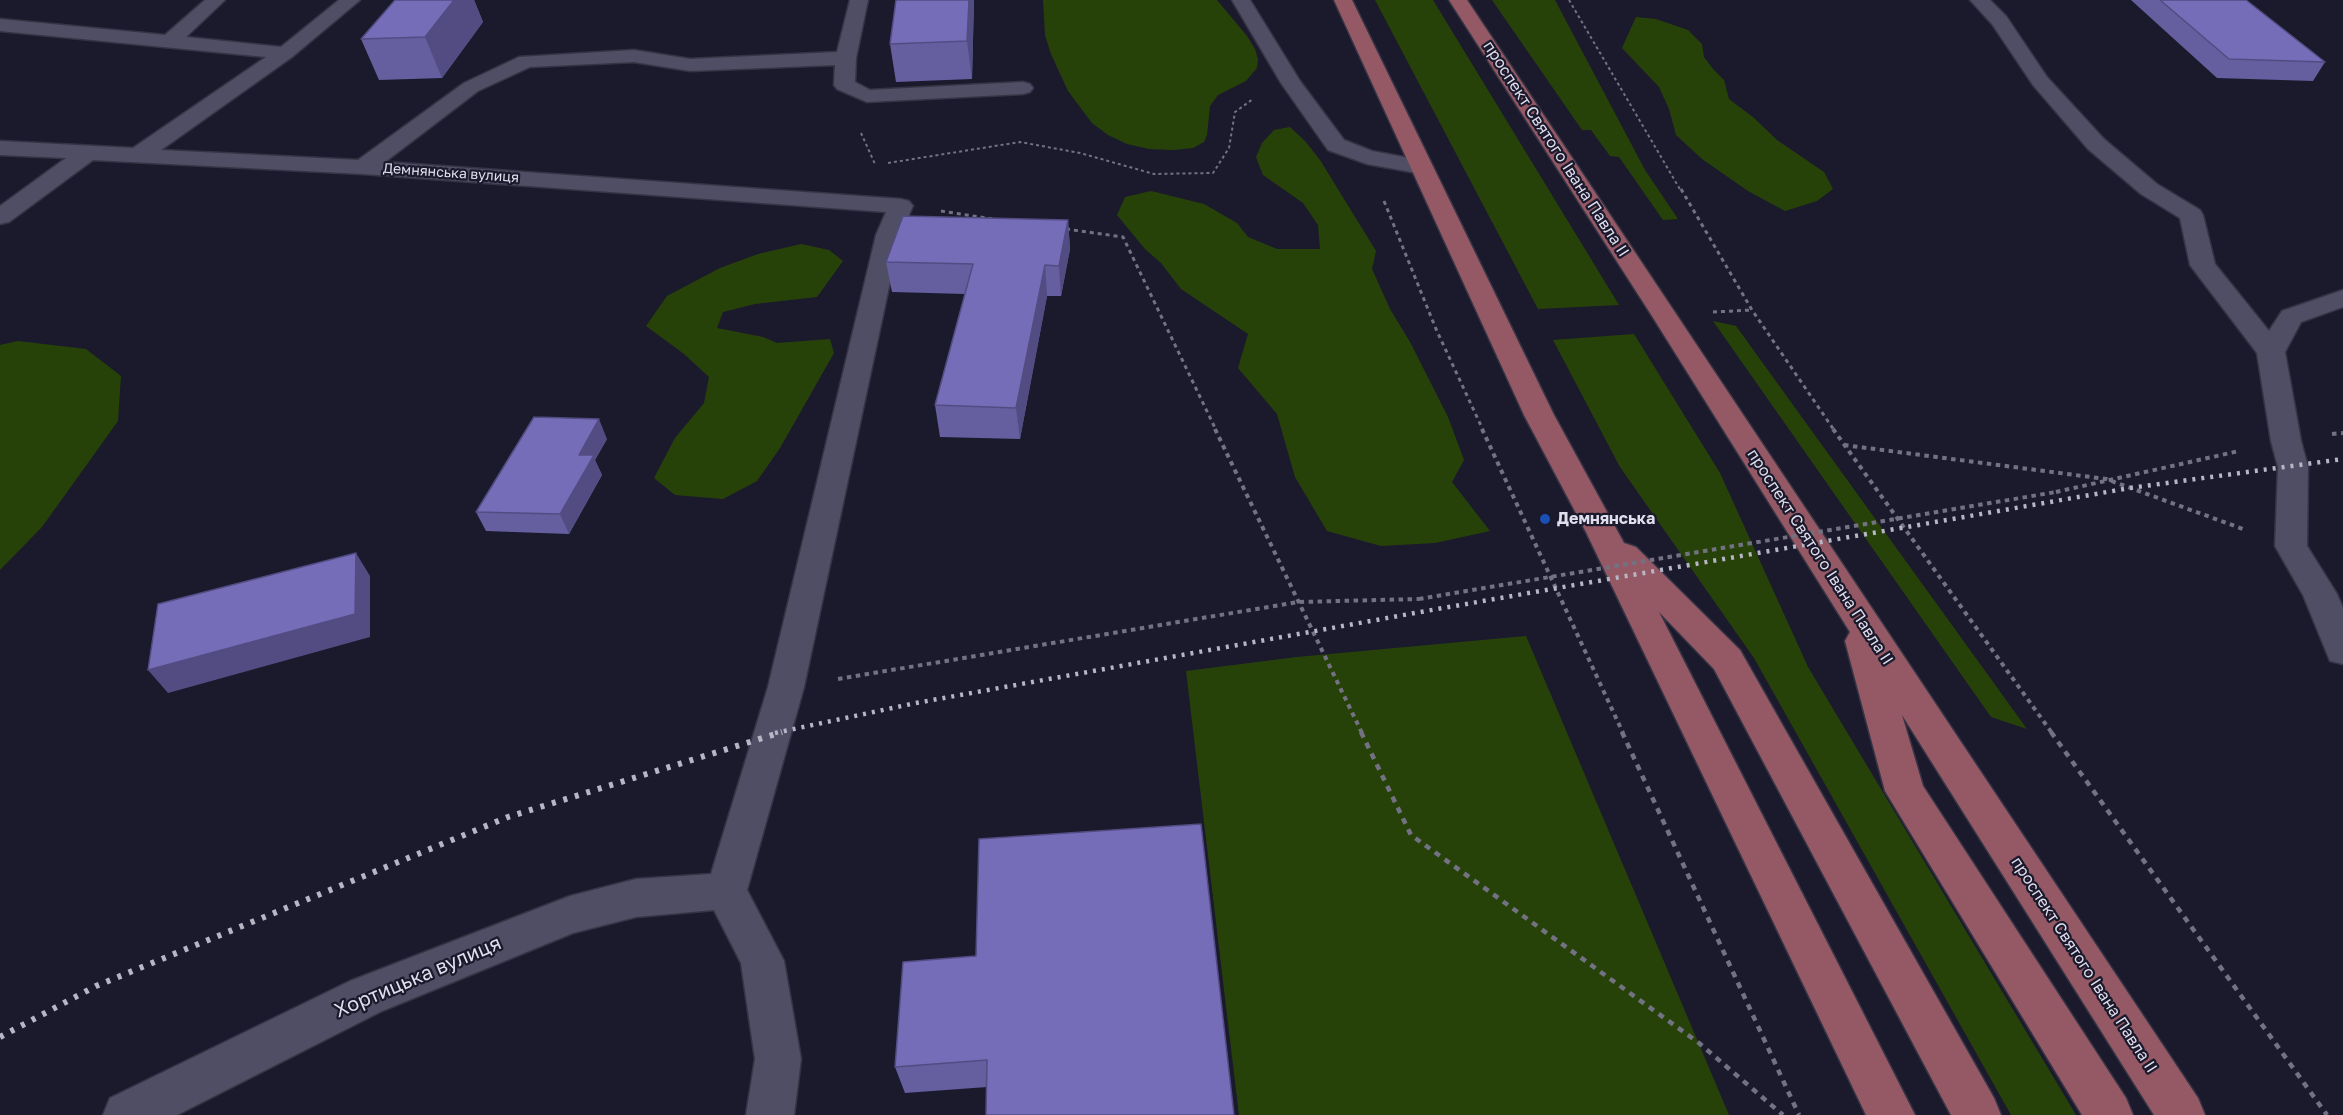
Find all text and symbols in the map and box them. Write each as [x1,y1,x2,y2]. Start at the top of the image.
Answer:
street label: проспект Святого Івана Павла II [1479,38,1633,260]
street label: Демнянська вулиця [382,160,520,186]
street label: проспект Святого Івана Павла II [1743,446,1897,668]
place label: Демнянська [1557,509,1655,529]
marker: Демнянська [1538,512,1552,526]
street label: проспект Святого Івана Павла II [2007,854,2161,1076]
street label: Хортицька вулиця [331,931,505,1023]

